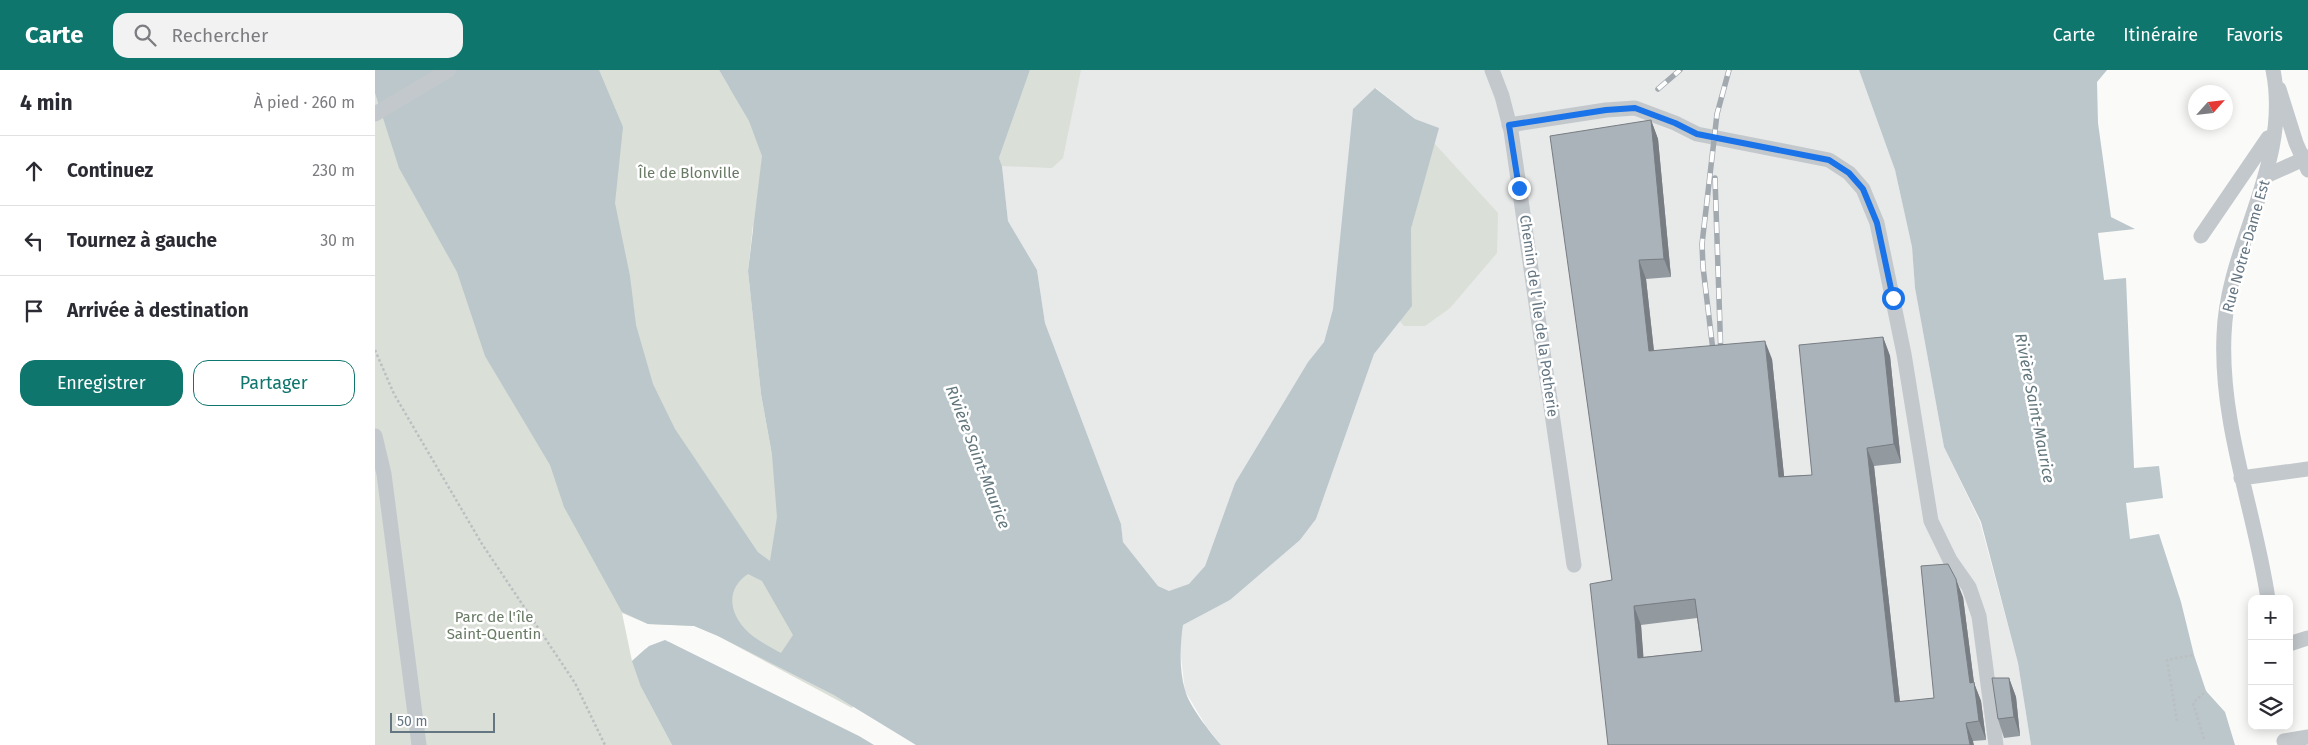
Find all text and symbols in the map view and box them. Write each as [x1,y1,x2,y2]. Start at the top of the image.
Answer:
search box [113,13,463,58]
text: Carte [25,21,83,49]
icon: search [131,21,159,49]
text: Rechercher [171,24,268,47]
text: Carte [2053,24,2095,46]
text: Itinéraire [2123,24,2198,46]
text: Favoris [2226,24,2283,46]
north arrow [2188,85,2233,130]
text: 4 min [20,90,73,116]
text: À pied · 260 m [254,93,355,112]
icon: ahead [20,157,48,185]
text: Continuez [67,159,153,182]
text: 230 m [312,161,355,180]
park label: Île de Blonville [637,164,740,182]
route end [1508,177,1531,200]
street label: Rue Notre-Dame Est [2218,177,2274,314]
street label: Chemin de l' Île de la Potherie [1516,214,1562,418]
icon: left [20,227,48,255]
text: Tournez à gauche [67,229,217,252]
text: 30 m [320,231,355,250]
route start [1882,287,1905,310]
icon: arrive [20,297,48,325]
text: Arrivée à destination [67,299,249,322]
water label: Rivière Saint-Maurice [2011,331,2059,485]
button: Enregistrer [20,360,183,406]
button: Partager [193,360,355,406]
water label: Rivière Saint-Maurice [942,383,1014,531]
map controls [2248,595,2293,730]
button: + [2248,595,2293,640]
park label: Parc de l'île Saint-Quentin [447,608,541,643]
button: − [2248,640,2293,685]
button: layers [2248,685,2293,730]
scale bar [390,710,495,733]
text: 50 m [397,713,428,730]

